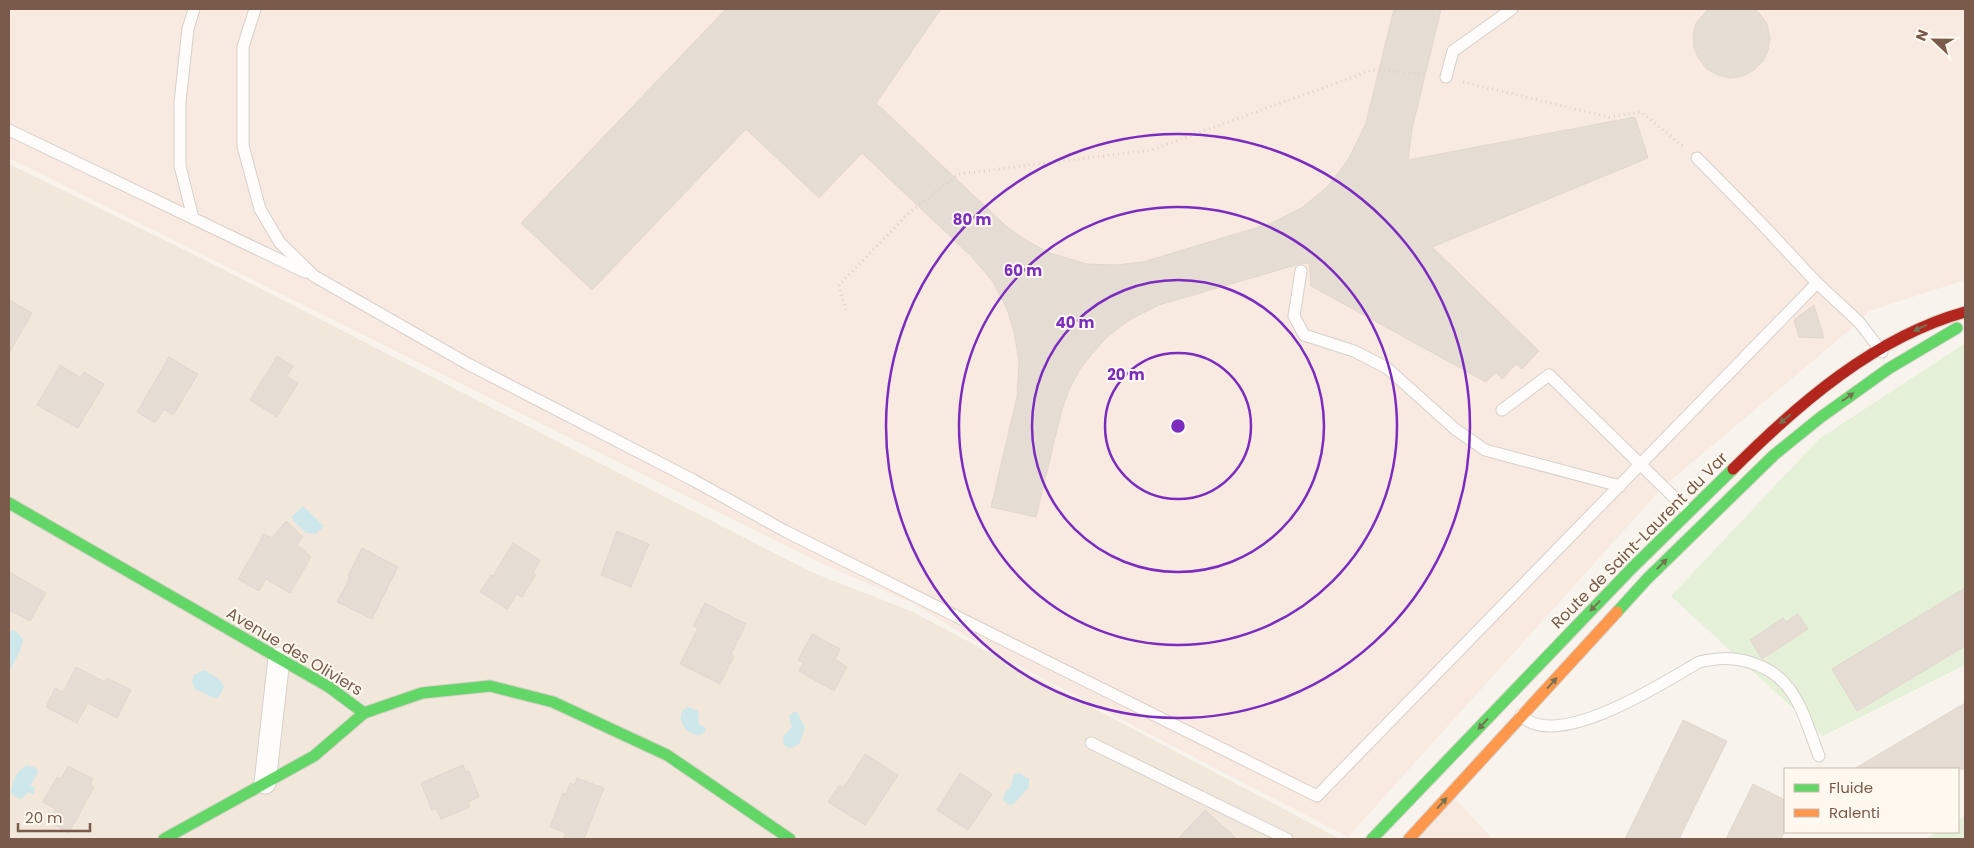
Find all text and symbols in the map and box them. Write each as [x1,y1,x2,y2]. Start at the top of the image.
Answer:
north arrow [1909,15,1959,65]
text: N [1911,27,1933,44]
text: 80 m [953,209,991,230]
text: 60 m [1004,260,1042,281]
text: 40 m [1055,312,1095,333]
one-way arrow [1913,325,1927,333]
text: 20 m [1107,364,1145,385]
one-way arrow [1841,392,1855,402]
one-way arrow [1779,413,1792,424]
centre of rings [1169,417,1187,435]
street label: Route de Saint-Laurent du Var [1546,447,1733,634]
one-way arrow [1656,558,1668,570]
one-way arrow [1589,600,1601,612]
street label: Avenue des Oliviers [222,602,367,701]
one-way arrow [1546,677,1557,690]
one-way arrow [1477,718,1489,730]
legend [1784,768,1959,833]
text: Fluide [1829,777,1873,798]
one-way arrow [1436,798,1448,810]
scale bar [18,800,90,832]
text: Ralenti [1829,802,1880,823]
text: 20 m [25,807,63,828]

